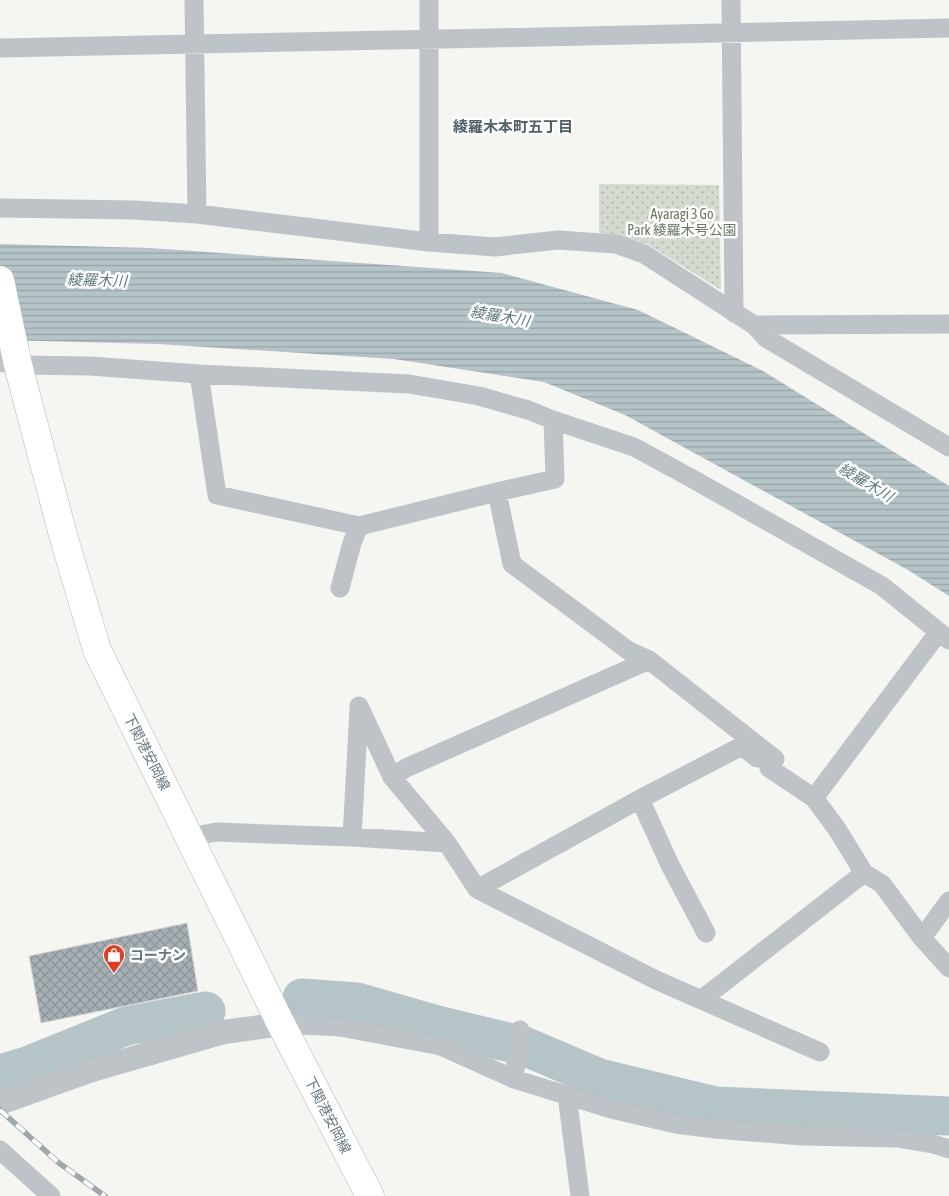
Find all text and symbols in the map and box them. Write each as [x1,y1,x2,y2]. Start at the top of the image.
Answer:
district label: 綾羅木本町五丁目 [453,118,573,135]
park label: Ayaragi 3 Go Park 綾羅木号公園 [627,206,737,238]
water label: 綾羅木川 [67,270,129,290]
water label: 綾羅木川 [469,302,533,330]
water label: 綾羅木川 [836,459,898,506]
street label: 下関港安岡線 [121,711,173,793]
shop icon: コーナン [102,943,126,974]
place label: コーナン [130,947,186,963]
street label: 下関港安岡線 [302,1074,354,1156]

